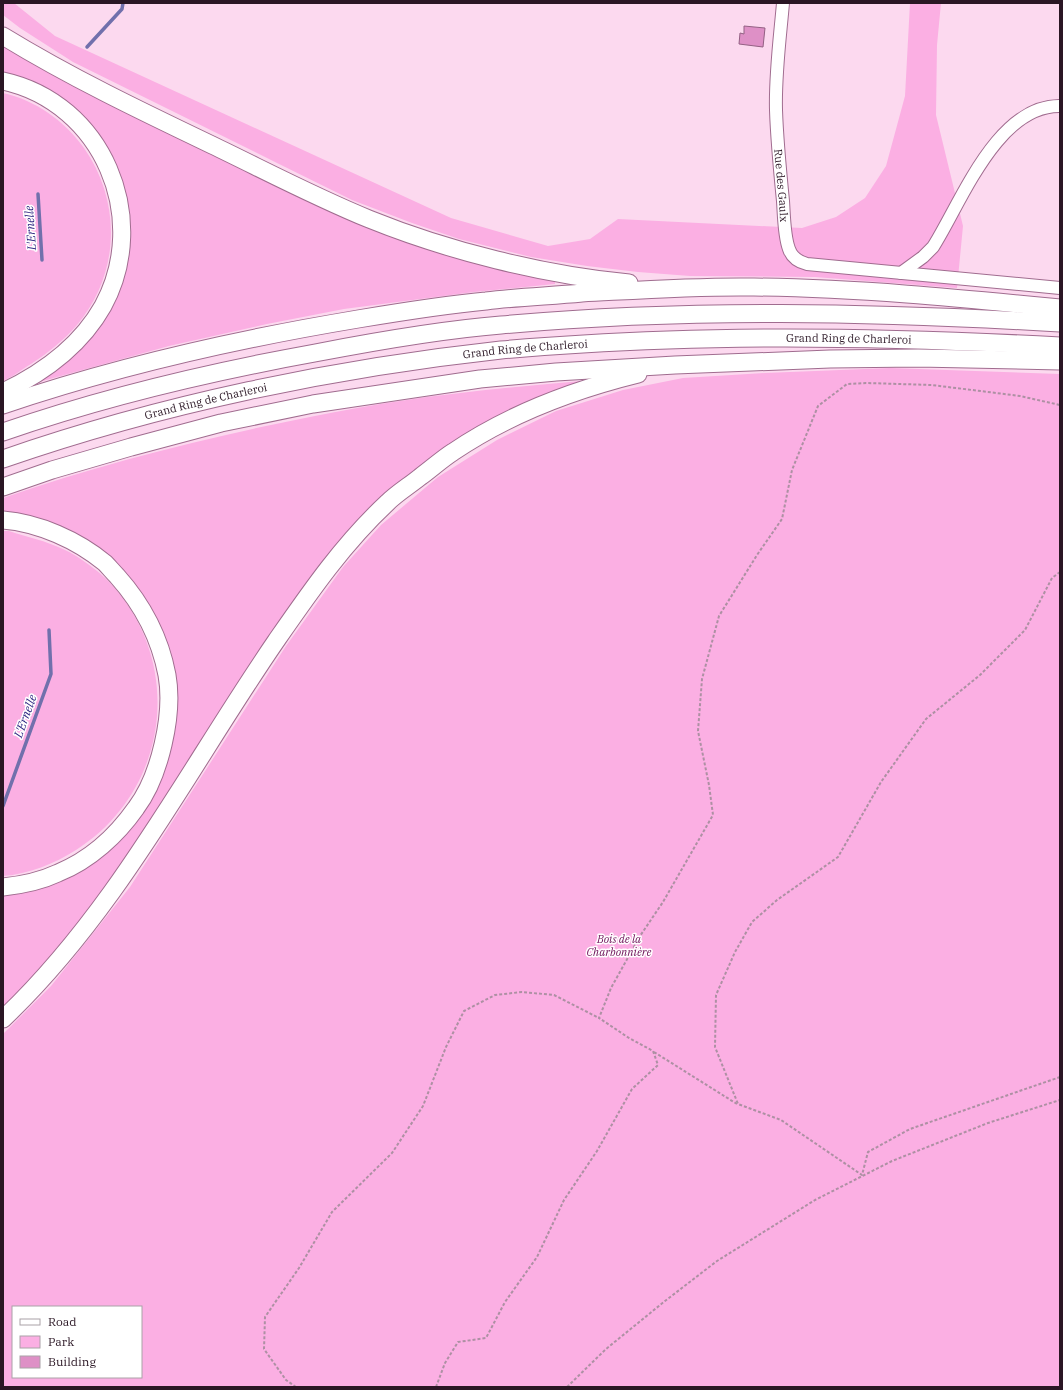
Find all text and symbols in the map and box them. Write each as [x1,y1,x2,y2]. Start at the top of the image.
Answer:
street label: Rue des Gaulx [771,148,791,223]
water label: L'Ernelle [21,205,39,252]
street label: Grand Ring de Charleroi [786,331,912,347]
street label: Grand Ring de Charleroi [462,337,589,361]
street label: Grand Ring de Charleroi [143,380,269,422]
water label: L'Ernelle [10,692,40,740]
park label: Bois de la Charbonnière [587,932,651,959]
legend [12,1306,142,1378]
text: Road [48,1314,77,1329]
text: Park [48,1334,74,1349]
text: Building [48,1354,96,1369]

